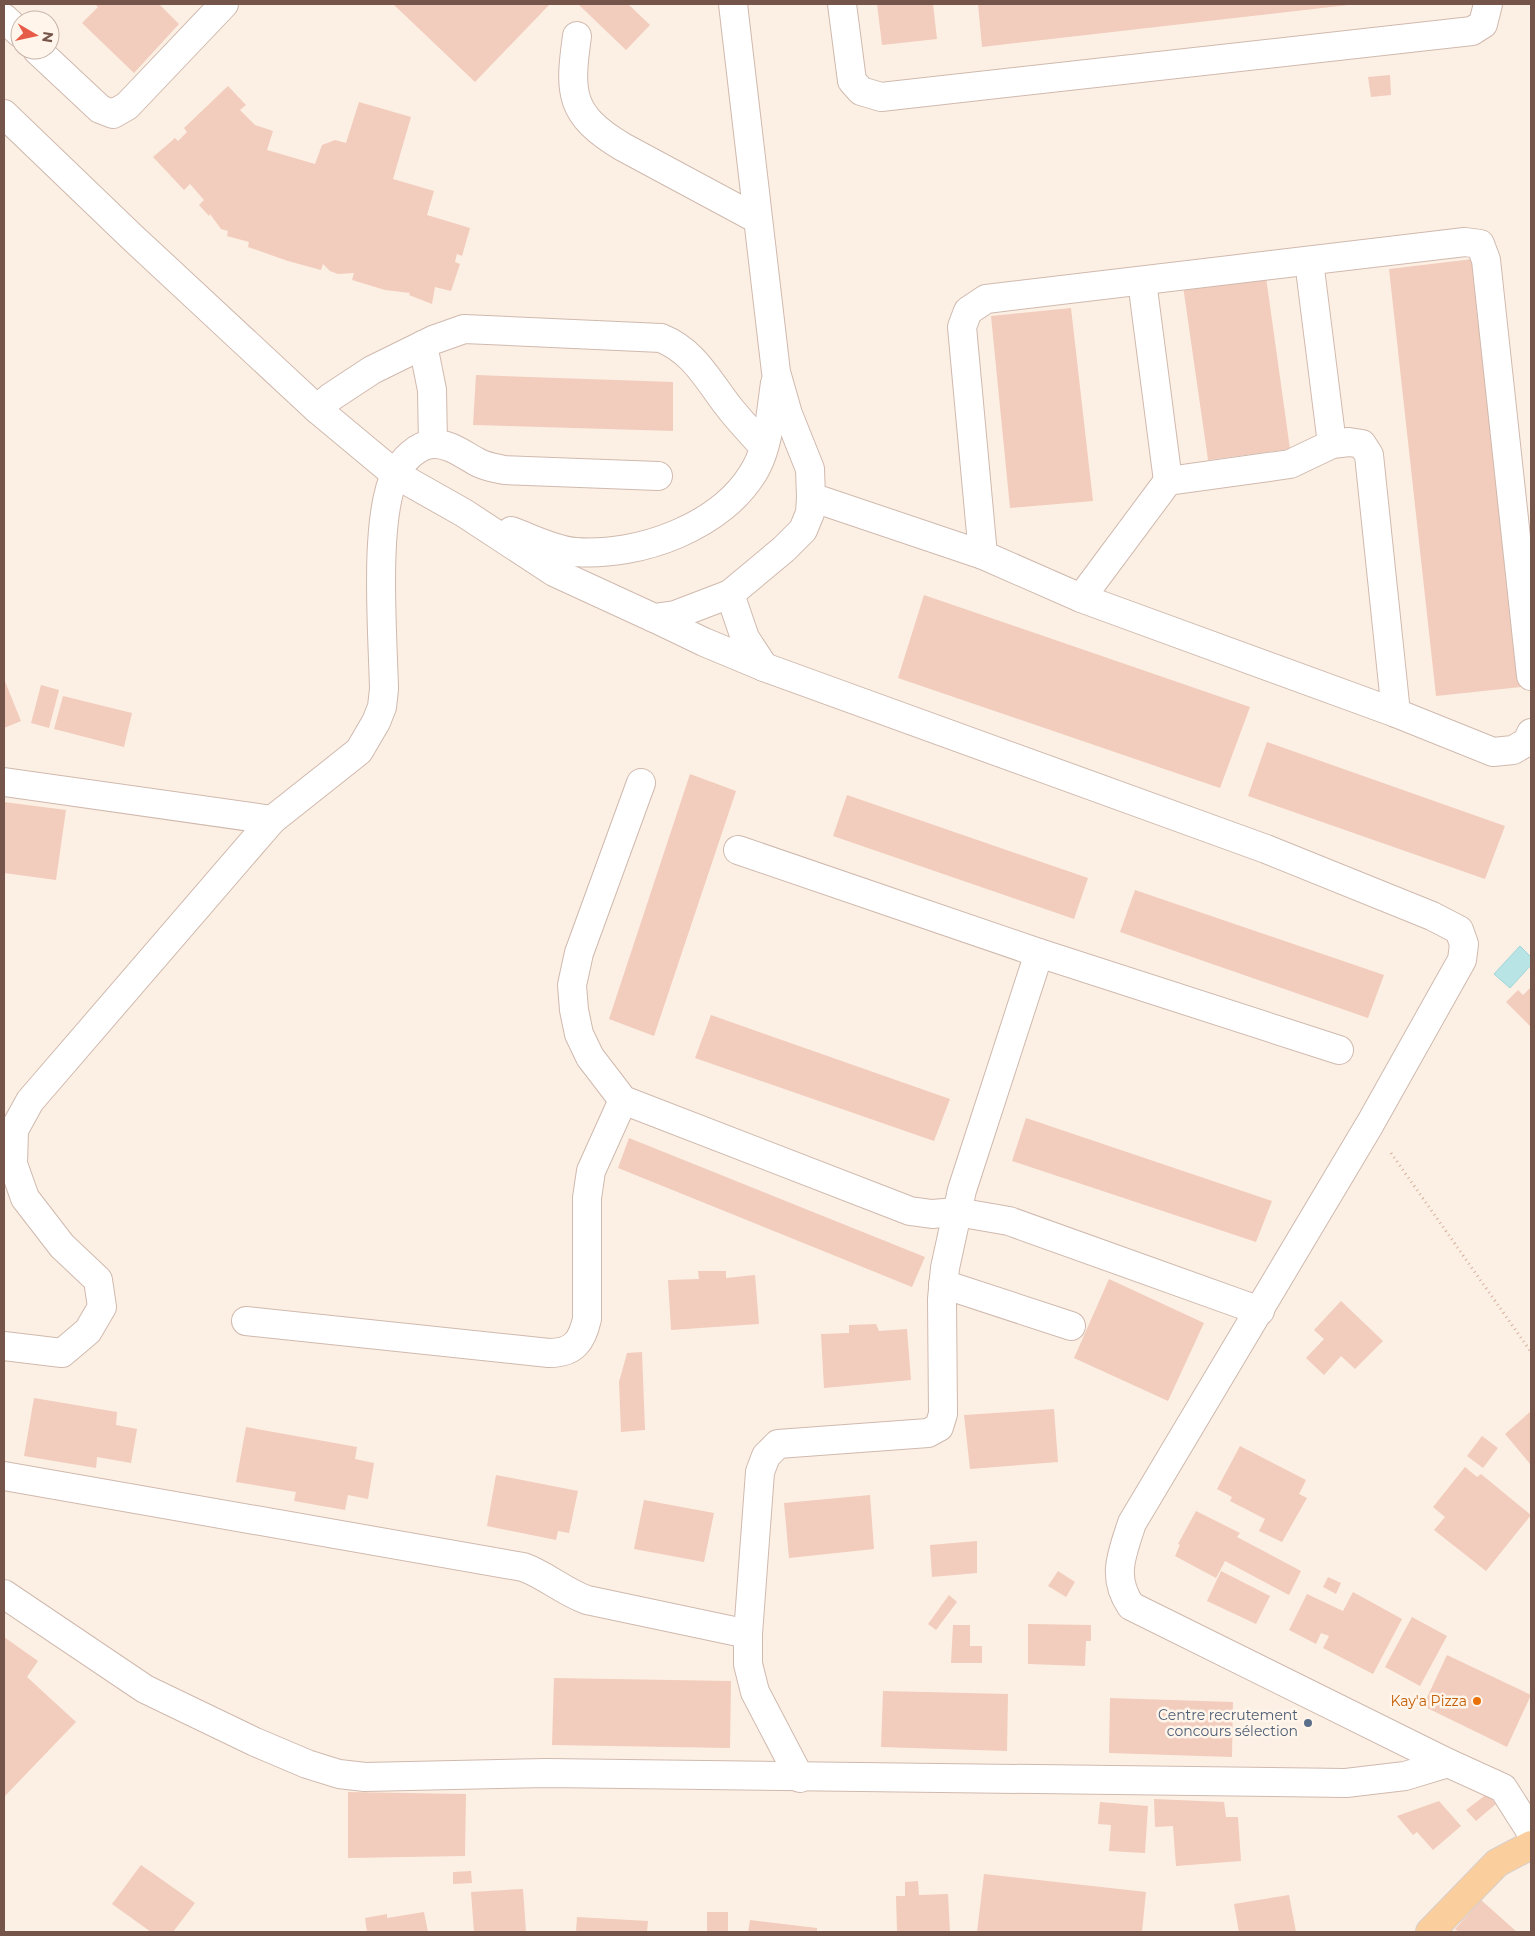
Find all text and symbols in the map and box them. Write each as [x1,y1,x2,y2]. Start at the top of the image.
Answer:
north arrow [10,10,60,60]
text: N [38,30,58,44]
place label: Kay'a Pizza [1391,1692,1467,1710]
marker: Kay'a Pizza [1471,1695,1483,1707]
place label: Centre recrutement concours sélection [1158,1706,1298,1740]
marker: Centre recrutement concours sélection [1302,1717,1314,1729]

